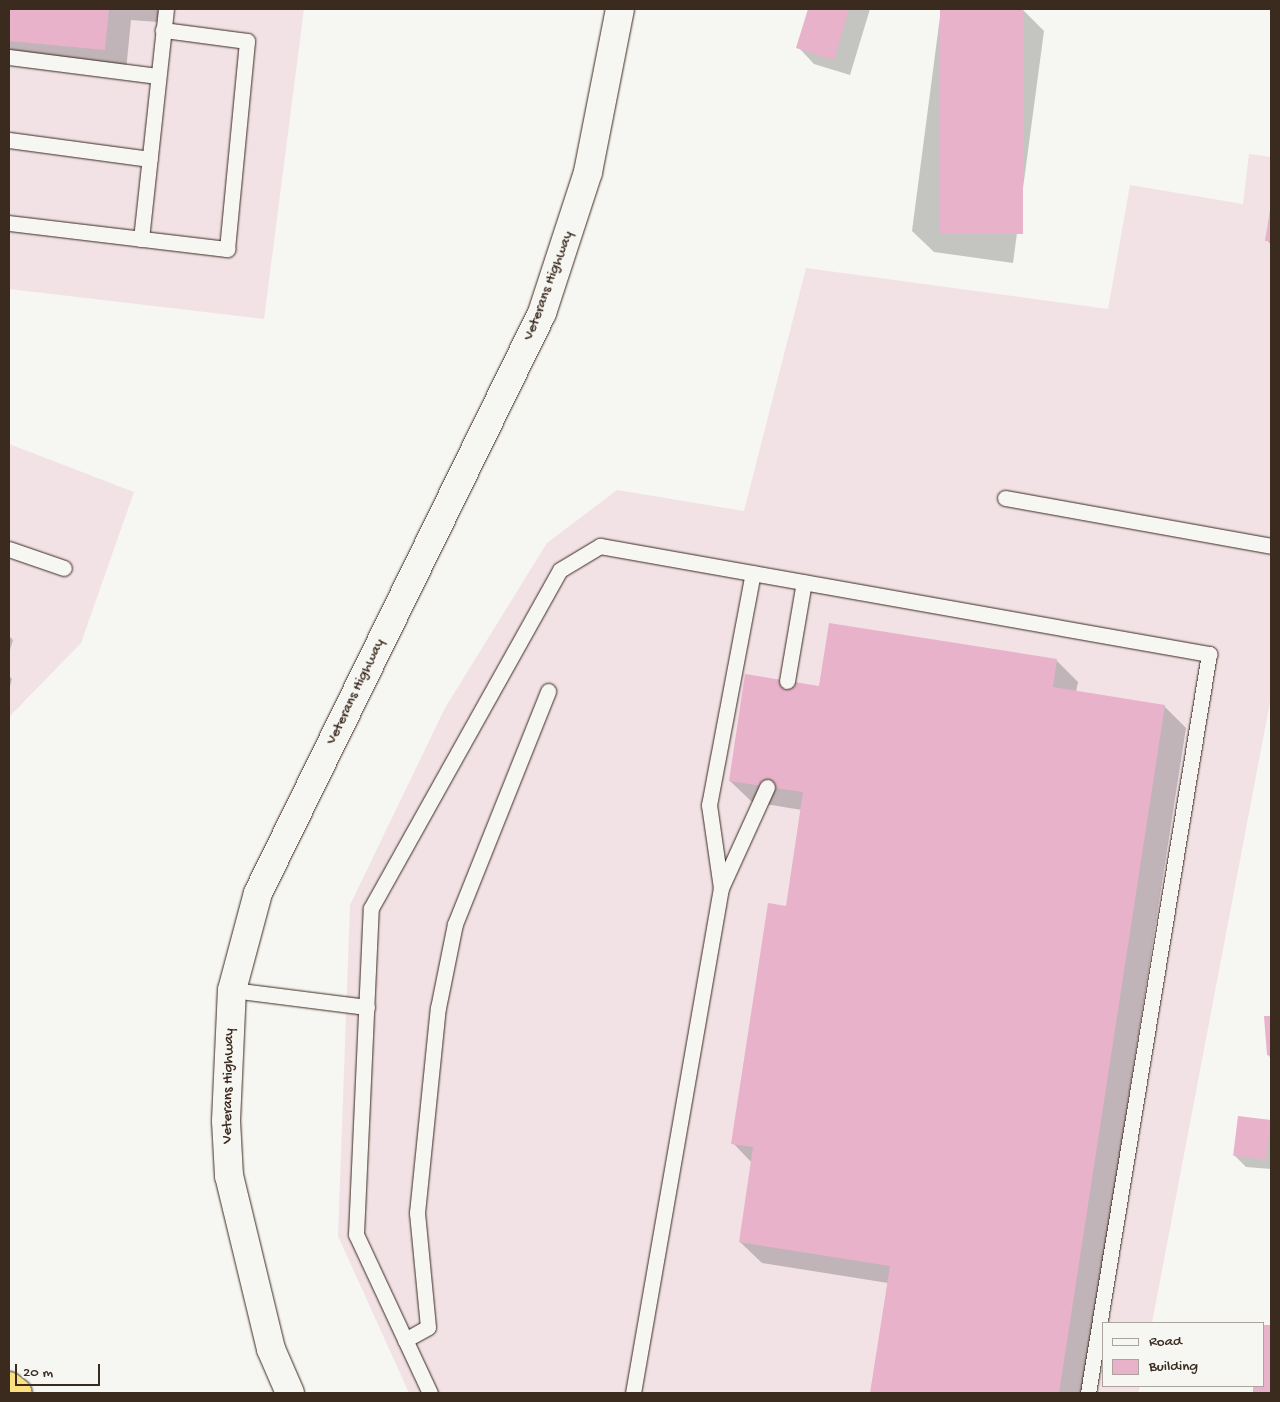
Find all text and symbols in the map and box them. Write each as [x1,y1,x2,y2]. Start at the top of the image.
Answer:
street label: Veterans Highway [520,229,578,343]
street label: Veterans Highway [323,636,389,748]
street label: Veterans Highway [219,1028,239,1144]
legend [1102,1322,1265,1387]
text: Road [1149,1333,1182,1351]
scale bar [18,1354,102,1386]
text: Building [1149,1358,1198,1376]
text: 20 m [23,1364,53,1382]

